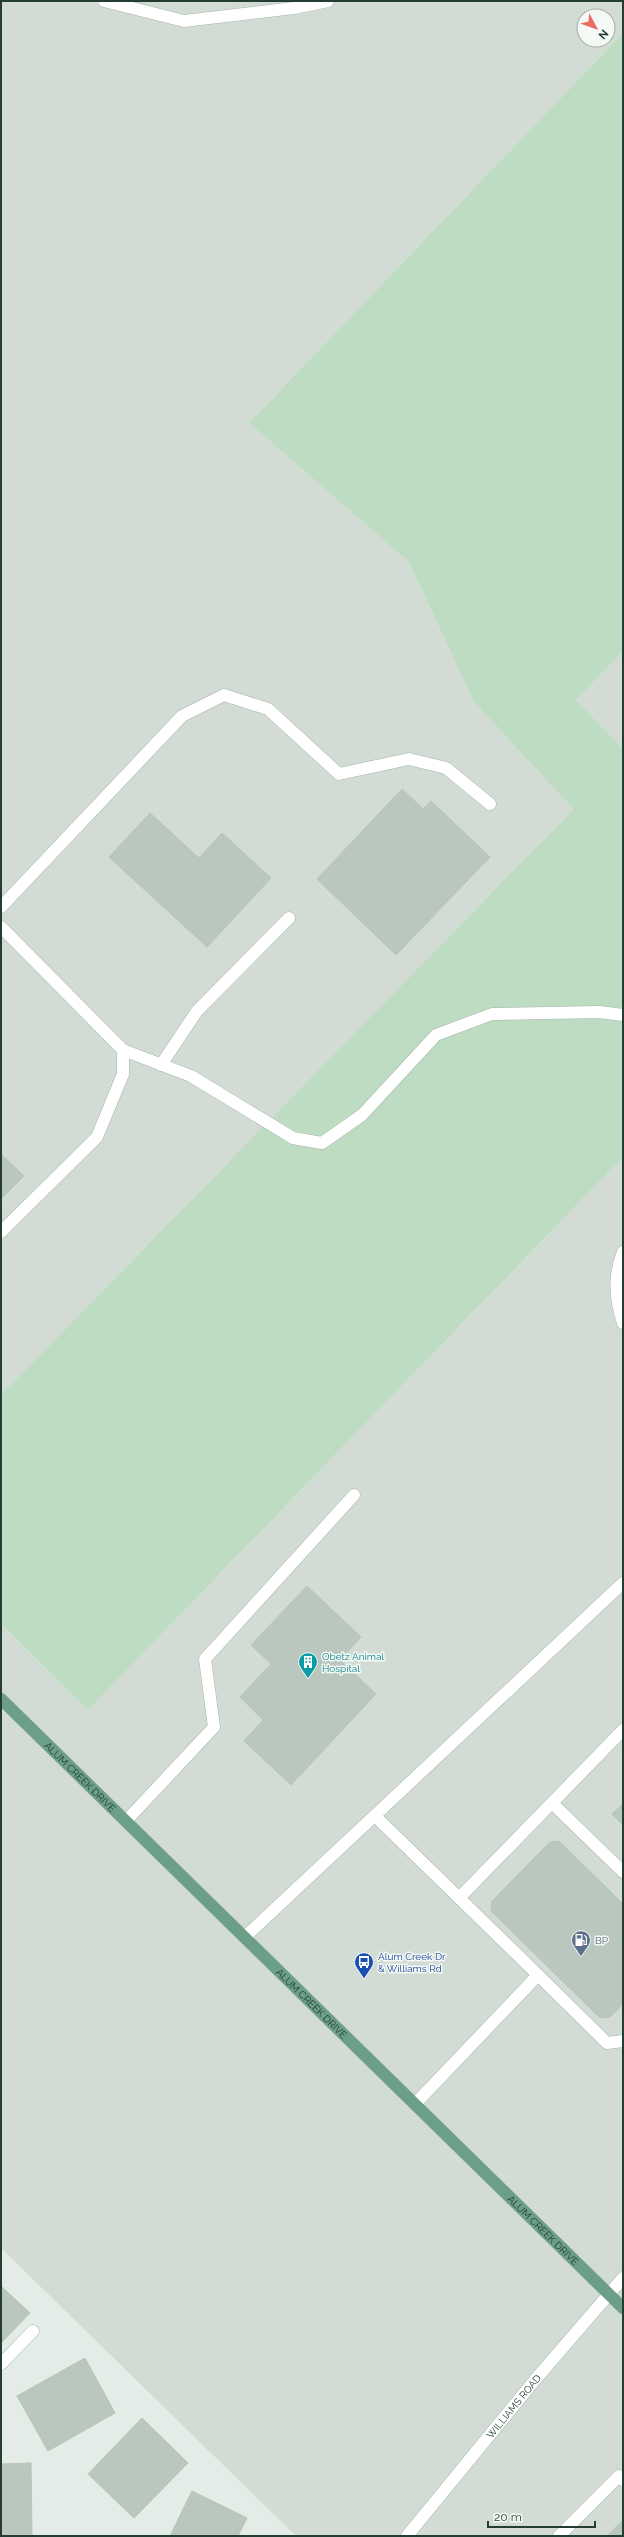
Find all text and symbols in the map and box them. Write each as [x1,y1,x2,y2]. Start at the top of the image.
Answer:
north arrow [576,8,616,48]
text: N [596,27,611,42]
building icon: Obetz Animal Hospital [297,1651,319,1679]
place label: Obetz Animal Hospital [322,1651,384,1674]
street label: ALUM CREEK DRIVE [42,1740,118,1814]
fuel station icon: BP [570,1929,592,1957]
place label: BP [595,1935,608,1946]
bus stop icon: Alum Creek Dr & Williams Rd [353,1951,375,1979]
place label: Alum Creek Dr & Williams Rd [378,1951,446,1974]
street label: ALUM CREEK DRIVE [274,1967,349,2041]
street label: ALUM CREEK DRIVE [505,2193,581,2267]
street label: WILLIAMS ROAD [485,2372,543,2440]
scale bar [488,2503,595,2529]
text: 20 m [494,2510,522,2524]

